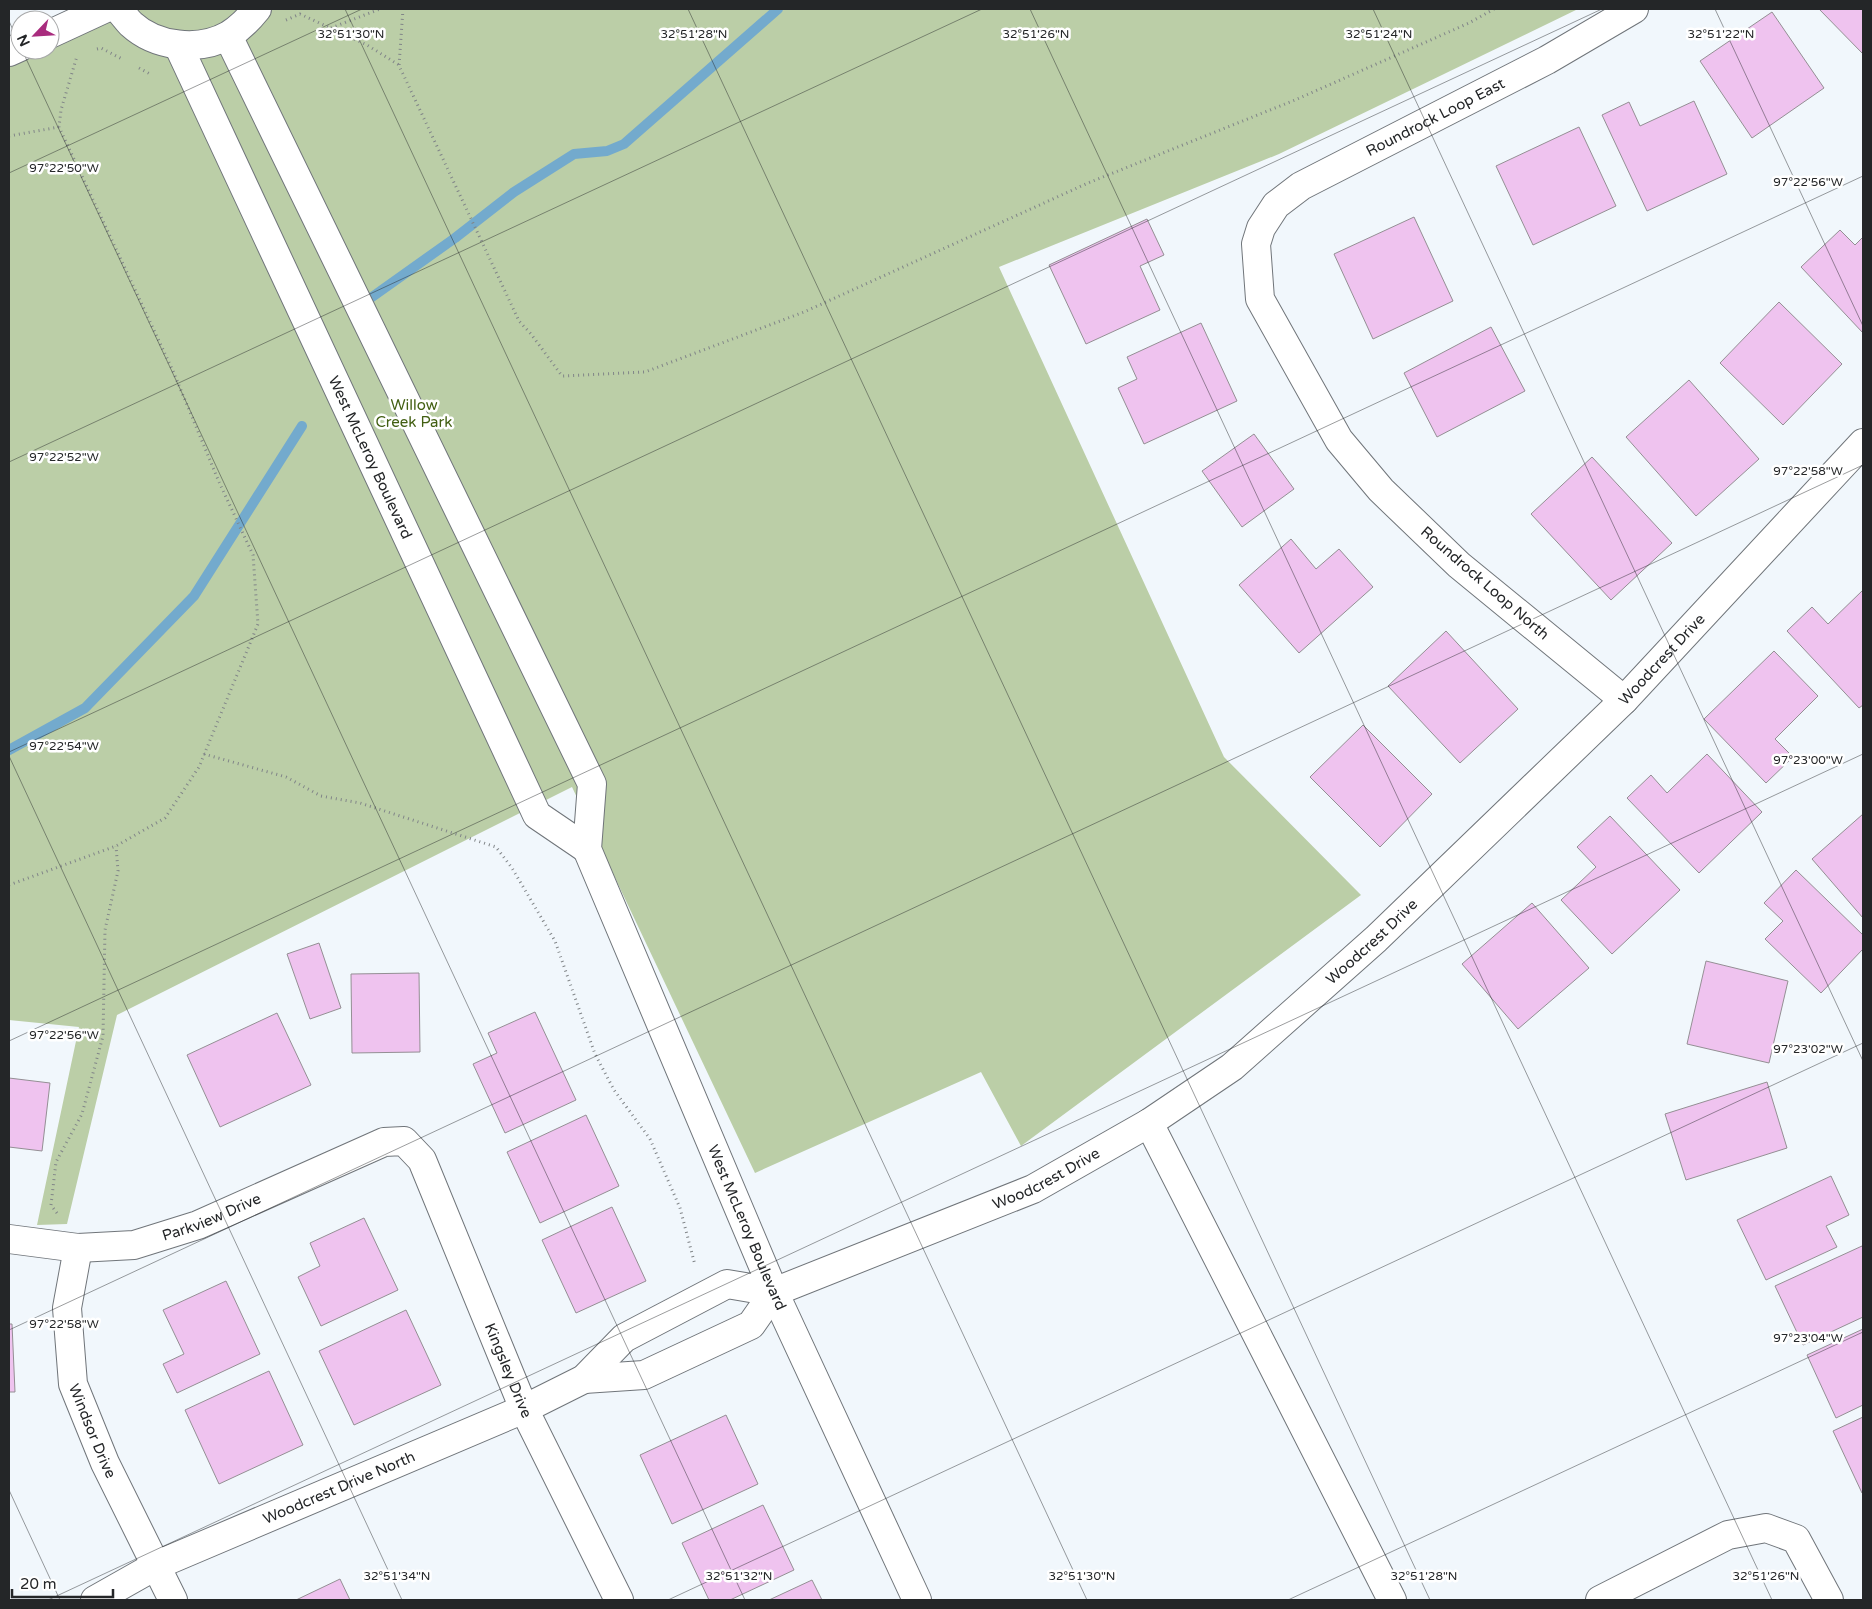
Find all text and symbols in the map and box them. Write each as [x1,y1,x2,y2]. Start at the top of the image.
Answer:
north arrow [10,10,60,60]
text: 32°51'30"N [318,27,385,41]
text: 32°51'28"N [661,27,728,41]
text: 32°51'26"N [1003,27,1070,41]
text: 32°51'24"N [1346,27,1413,41]
text: 32°51'22"N [1688,27,1755,41]
text: N [14,32,34,49]
street label: Roundrock Loop East [1363,74,1508,160]
text: 97°22'50"W [29,161,99,175]
text: 97°22'56"W [1773,175,1843,189]
street label: West McLeroy Boulevard [325,373,416,542]
park label: Willow Creek Park [376,396,452,431]
text: 97°22'52"W [29,450,99,464]
text: 97°22'58"W [1773,464,1843,478]
street label: Roundrock Loop North [1417,522,1553,644]
street label: Woodcrest Drive [1615,610,1709,709]
text: 97°22'54"W [29,739,99,753]
text: 97°23'00"W [1773,753,1843,767]
street label: Woodcrest Drive [1322,895,1421,988]
text: 97°22'56"W [29,1028,99,1042]
text: 97°23'02"W [1773,1042,1843,1056]
street label: West McLeroy Boulevard [704,1142,790,1313]
street label: Woodcrest Drive [990,1144,1103,1213]
street label: Parkview Drive [160,1189,264,1245]
text: 97°22'58"W [29,1317,99,1331]
street label: Kingsley Drive [481,1320,536,1421]
text: 97°23'04"W [1773,1331,1843,1345]
street label: Windsor Drive [65,1381,120,1481]
street label: Woodcrest Drive North [260,1447,418,1528]
scale bar [12,1566,114,1598]
text: 32°51'34"N [364,1569,431,1583]
text: 32°51'32"N [706,1569,773,1583]
text: 32°51'30"N [1049,1569,1116,1583]
text: 32°51'28"N [1391,1569,1458,1583]
text: 32°51'26"N [1733,1569,1800,1583]
text: 20 m [20,1575,57,1593]

